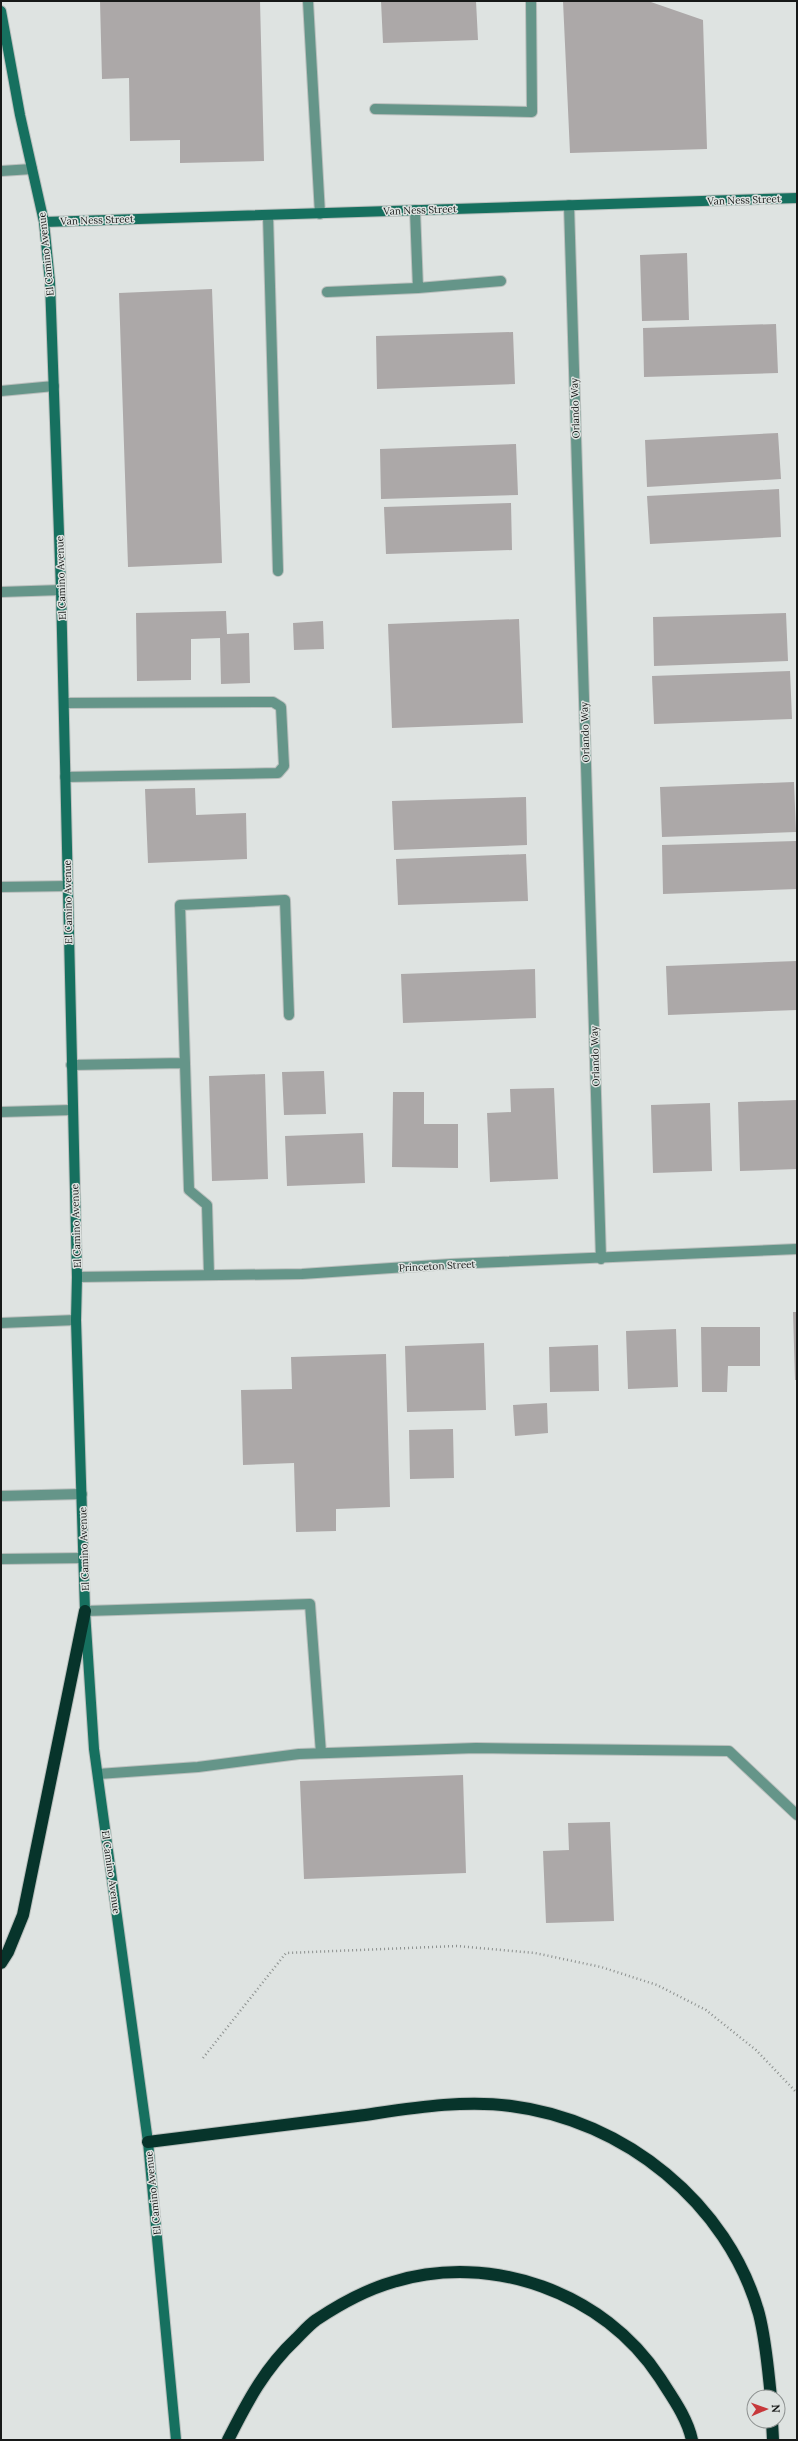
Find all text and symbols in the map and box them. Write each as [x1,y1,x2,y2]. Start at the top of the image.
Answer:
street label: Van Ness Street [706,192,781,208]
street label: Van Ness Street [382,202,457,218]
street label: El Camino Avenue [35,211,57,296]
street label: Van Ness Street [59,212,134,228]
street label: Orlando Way [567,377,583,438]
street label: El Camino Avenue [53,535,69,620]
street label: Orlando Way [577,701,593,762]
street label: El Camino Avenue [61,859,75,944]
street label: Orlando Way [587,1025,603,1086]
street label: El Camino Avenue [68,1183,84,1268]
street label: Princeton Street [398,1257,476,1274]
street label: El Camino Avenue [76,1506,92,1591]
street label: El Camino Avenue [99,1830,123,1915]
street label: El Camino Avenue [142,2150,164,2235]
north arrow [746,2389,786,2429]
text: N [769,2404,783,2414]

